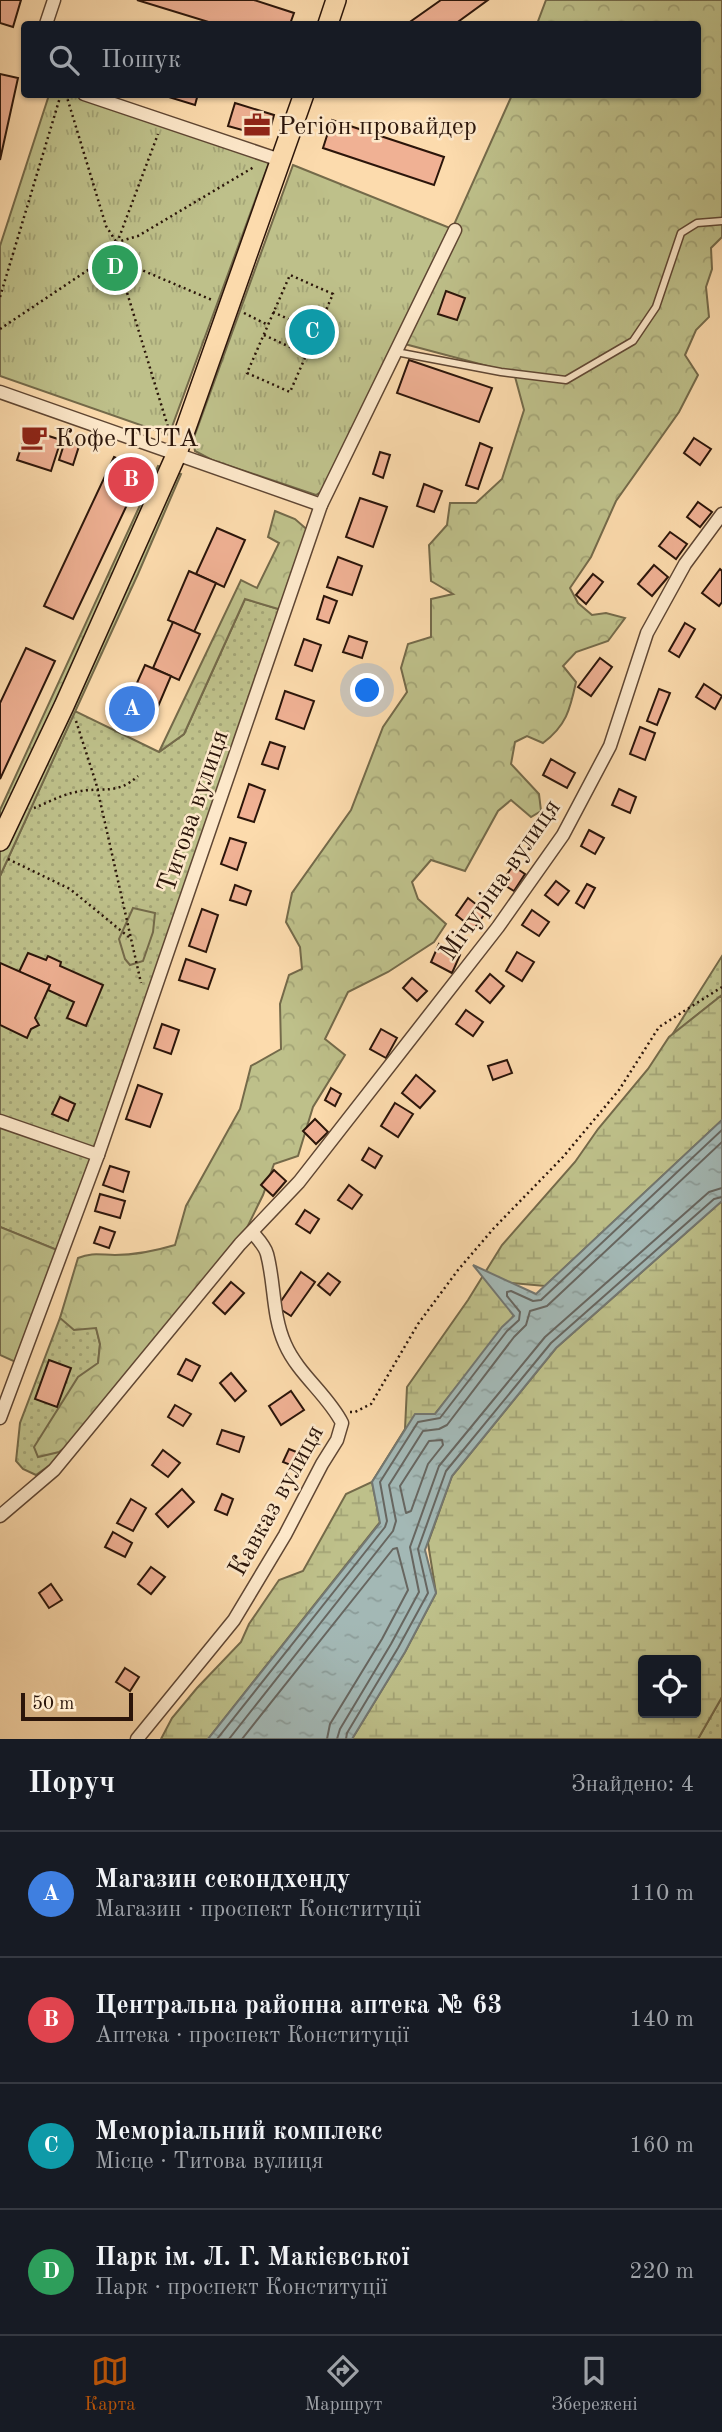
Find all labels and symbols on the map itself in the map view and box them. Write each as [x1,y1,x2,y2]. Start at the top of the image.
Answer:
office icon: Регіон провайдер [242,110,272,140]
place label: Регіон провайдер [278,114,477,140]
pin: D [92,242,138,294]
pin: C [289,306,335,358]
cafe icon: Кофе TUTA [19,422,49,452]
place label: Кофе TUTA [55,426,199,452]
pin: B [108,454,154,506]
your location [350,673,384,707]
pin: A [109,683,155,735]
street label: Титова вулиця [154,727,234,896]
street label: Мічуріна вулиця [435,795,566,965]
street label: Кавказ вулиця [225,1421,329,1581]
scale bar [21,1690,133,1722]

